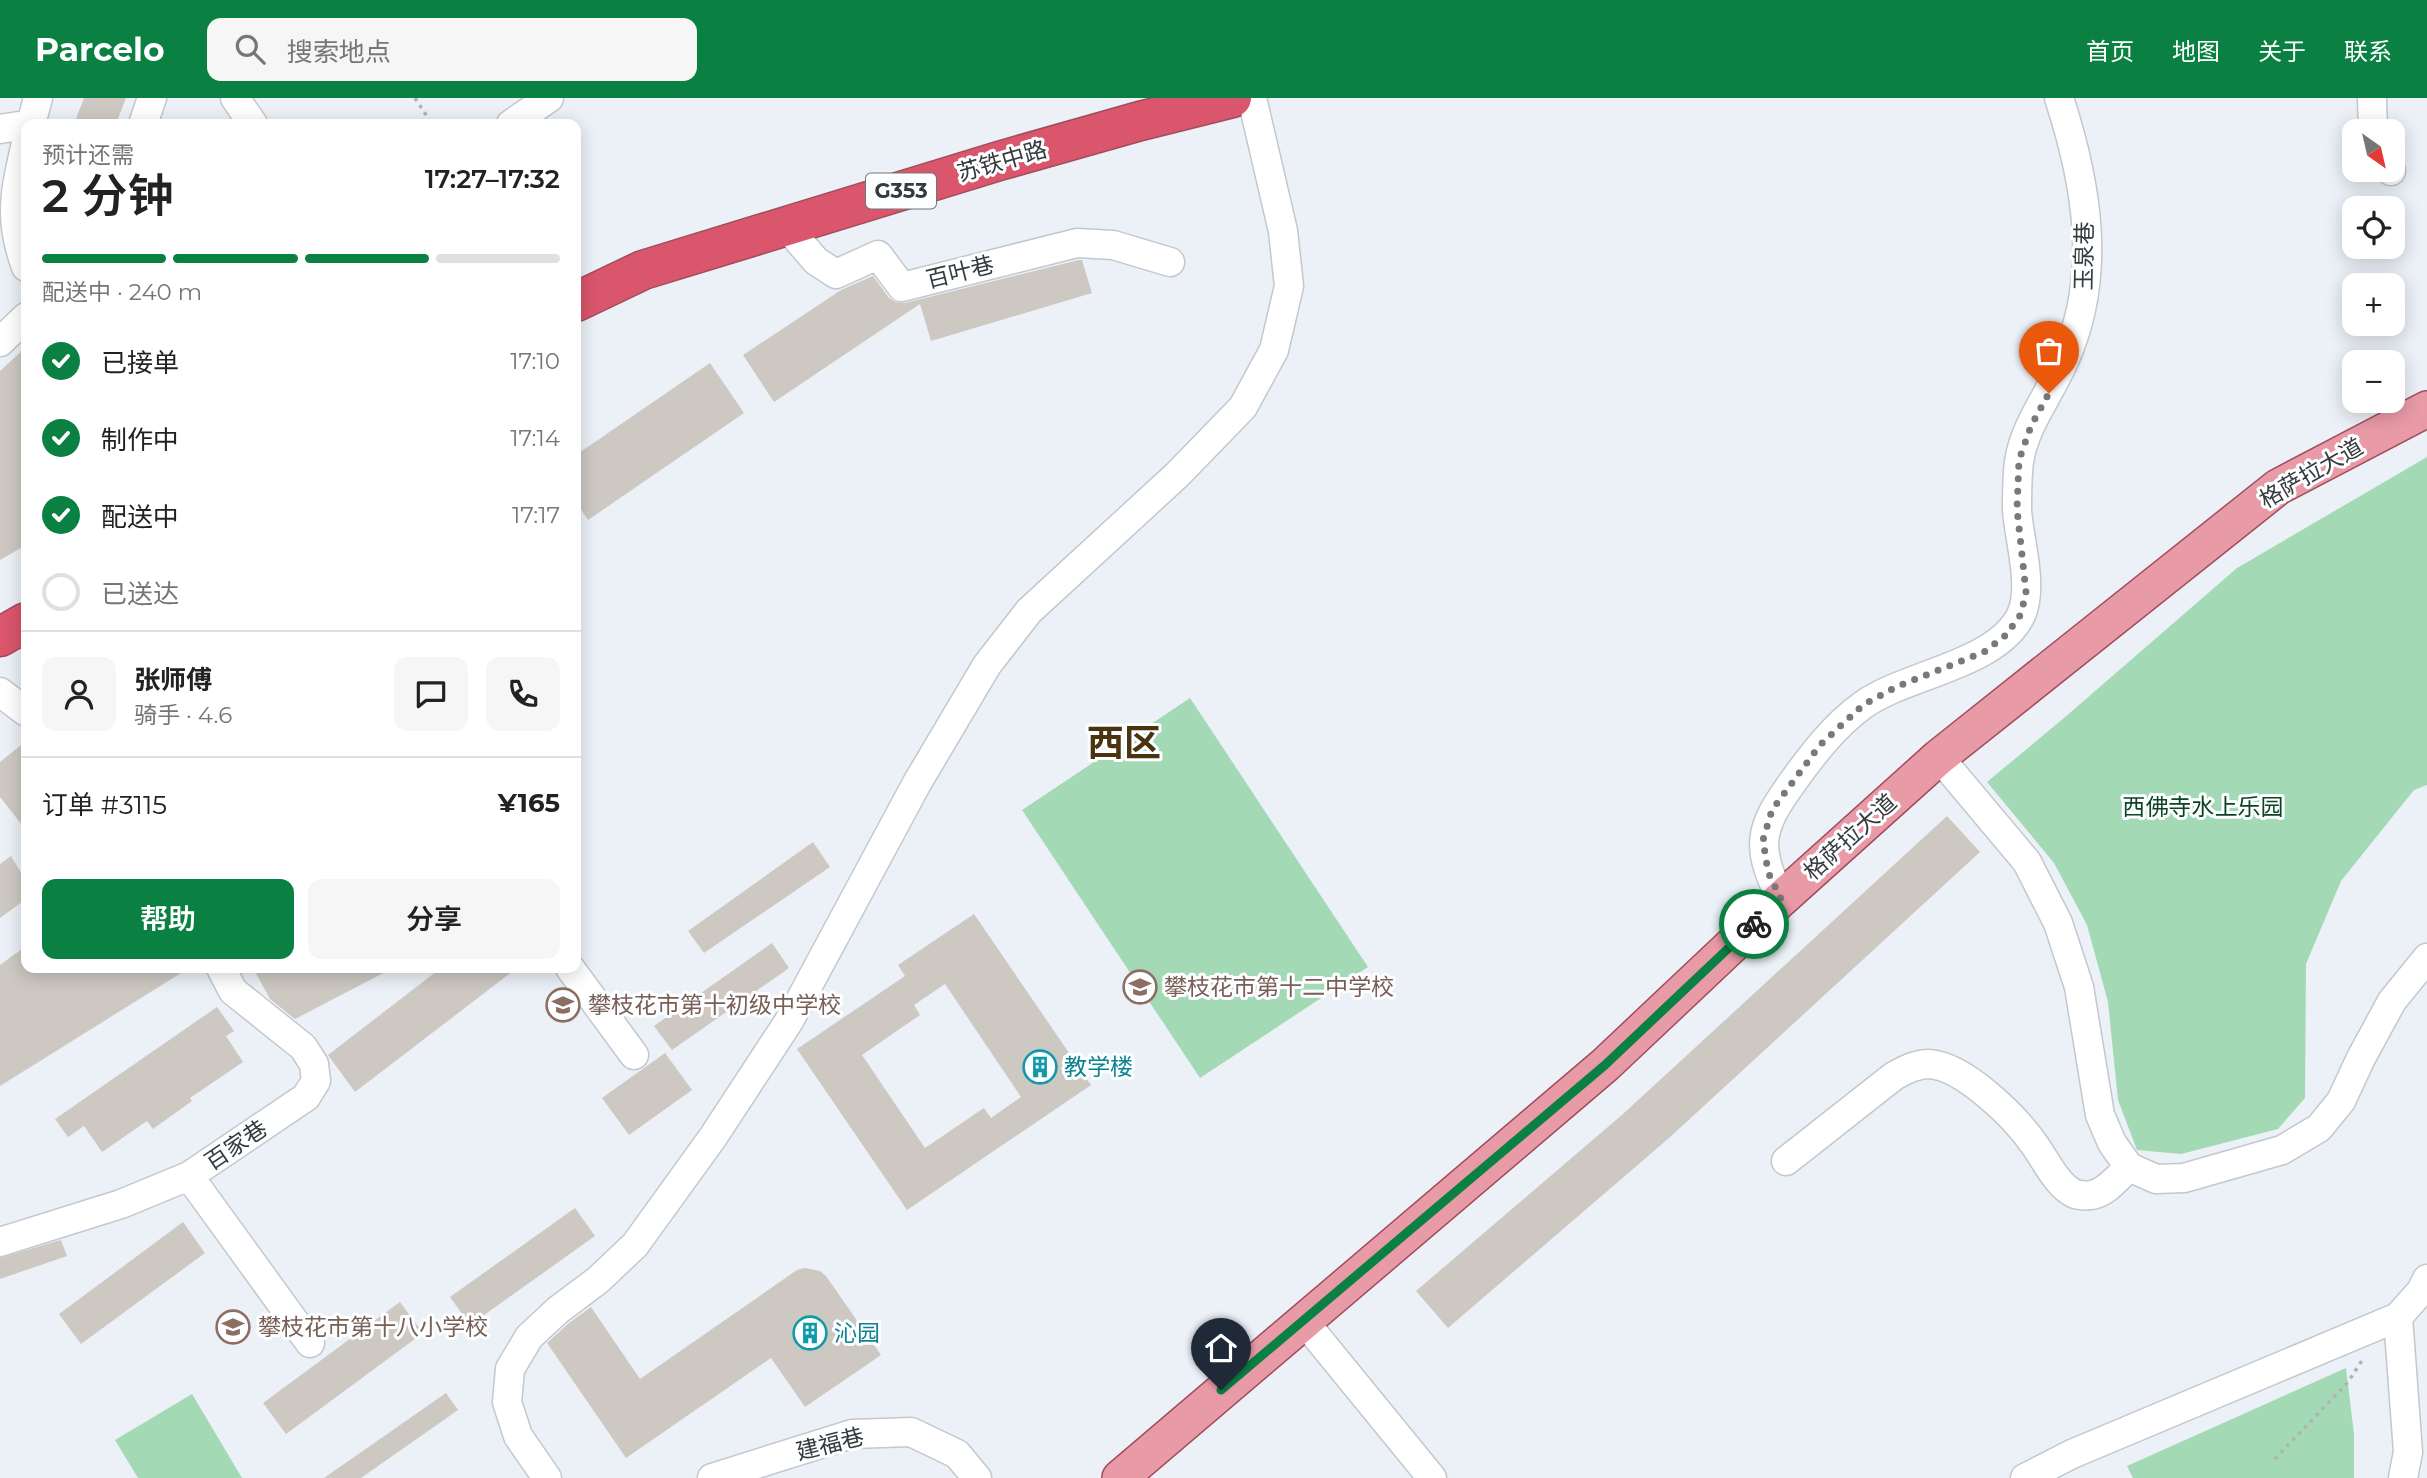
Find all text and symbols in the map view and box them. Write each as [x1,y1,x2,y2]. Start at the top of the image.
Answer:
search box [207,18,697,81]
text: Parcelo [35,29,165,69]
icon: search [231,30,269,68]
text: 搜索地点 [287,36,391,68]
text: 首页 [2086,37,2134,66]
text: 地图 [2172,37,2220,66]
text: 关于 [2258,37,2306,66]
text: 联系 [2344,37,2392,66]
north arrow [2342,119,2404,182]
map controls [2342,119,2405,413]
street label: 苏铁中路 [954,135,1050,187]
text: 预计还需 [42,141,134,169]
text: 17:27–17:32 [425,163,560,195]
text: 2 分钟 [42,167,173,224]
road number: G353 [866,174,936,208]
button: locate [2342,196,2405,259]
street label: 玉泉巷 [2069,221,2099,291]
street label: 百叶巷 [923,250,997,294]
button: + [2342,273,2405,336]
text: 配送中 · 240 m [42,278,202,306]
pin [2019,321,2079,393]
icon: bag [2030,332,2068,370]
icon: check [42,342,80,380]
text: 已接单 [101,347,179,379]
text: 17:10 [510,347,560,375]
button: − [2342,350,2405,413]
icon: check [42,419,80,457]
text: 制作中 [101,424,179,456]
text: 17:14 [510,424,560,452]
street label: 格萨拉大道 [2254,432,2368,514]
icon: check [42,496,80,534]
text: 配送中 [101,501,179,533]
text: 17:17 [512,501,560,529]
text: 已送达 [101,578,179,610]
button: person [42,657,116,731]
button: chat [394,657,468,731]
button: phone [486,657,560,731]
text: 张师傅 [134,664,212,696]
text: 骑手 · 4.6 [134,701,232,729]
district label: 西区 [1087,720,1161,765]
text: ¥165 [498,787,560,819]
street label: 格萨拉大道 [1798,788,1902,886]
text: 订单 #3115 [42,789,167,821]
park label: 西佛寺水上乐园 [2123,793,2284,821]
button: 帮助 [42,879,294,959]
button: 分享 [308,879,560,959]
courier [1719,889,1789,959]
icon: bike [1735,905,1773,943]
school or university icon: 攀枝花市第十二中学校 [1121,968,1159,1006]
place label: 攀枝花市第十二中学校 [1164,973,1394,1001]
school or university icon: 攀枝花市第十初级中学校 [544,986,582,1024]
place label: 攀枝花市第十初级中学校 [588,991,841,1019]
building icon: 教学楼 [1021,1048,1059,1086]
place label: 教学楼 [1064,1053,1133,1081]
street label: 百家巷 [200,1114,272,1176]
school or university icon: 攀枝花市第十八小学校 [214,1308,252,1346]
place label: 攀枝花市第十八小学校 [258,1313,488,1341]
building icon: 沁园 [791,1314,829,1352]
pin [1191,1318,1251,1390]
place label: 沁园 [834,1319,880,1347]
icon: home [1202,1329,1240,1367]
street label: 建福巷 [793,1422,867,1466]

